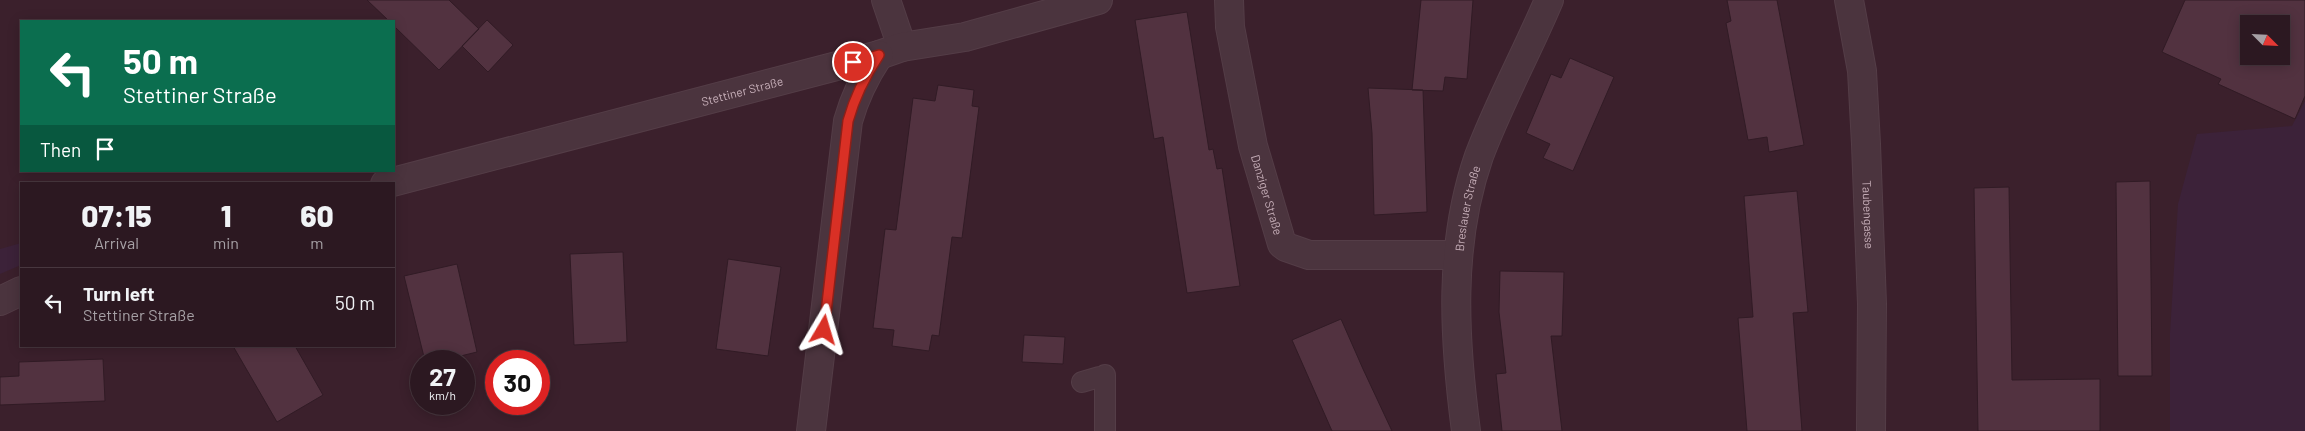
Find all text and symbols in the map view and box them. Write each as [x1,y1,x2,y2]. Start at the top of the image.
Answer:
north arrow [2240,15,2290,65]
map controls [2240,15,2290,65]
text: 50 m [123,39,198,81]
icon: left [40,40,105,105]
pin [832,41,874,83]
icon: arrive [839,48,867,76]
street label: Stettiner Straße [700,73,784,108]
text: Stettiner Straße [123,81,277,107]
icon: arrive [91,135,119,163]
text: Then [40,138,81,161]
street label: Danziger Straße [1249,153,1286,236]
street label: Breslauer Straße [1452,164,1482,252]
street label: Taubengasse [1860,180,1877,249]
text: 07:15 [81,197,152,233]
text: 1 [221,197,231,233]
text: 60 [300,197,334,233]
text: Arrival [94,233,139,252]
text: min [213,233,239,252]
text: m [310,233,324,252]
text: Turn left [83,282,154,305]
icon: left [40,289,68,317]
text: 50 m [335,291,375,314]
position arrow [797,303,849,355]
text: Stettiner Straße [83,305,195,324]
speed limit sign: 30 [485,350,550,415]
text: 27 [429,361,456,391]
text: km/h [429,388,456,402]

